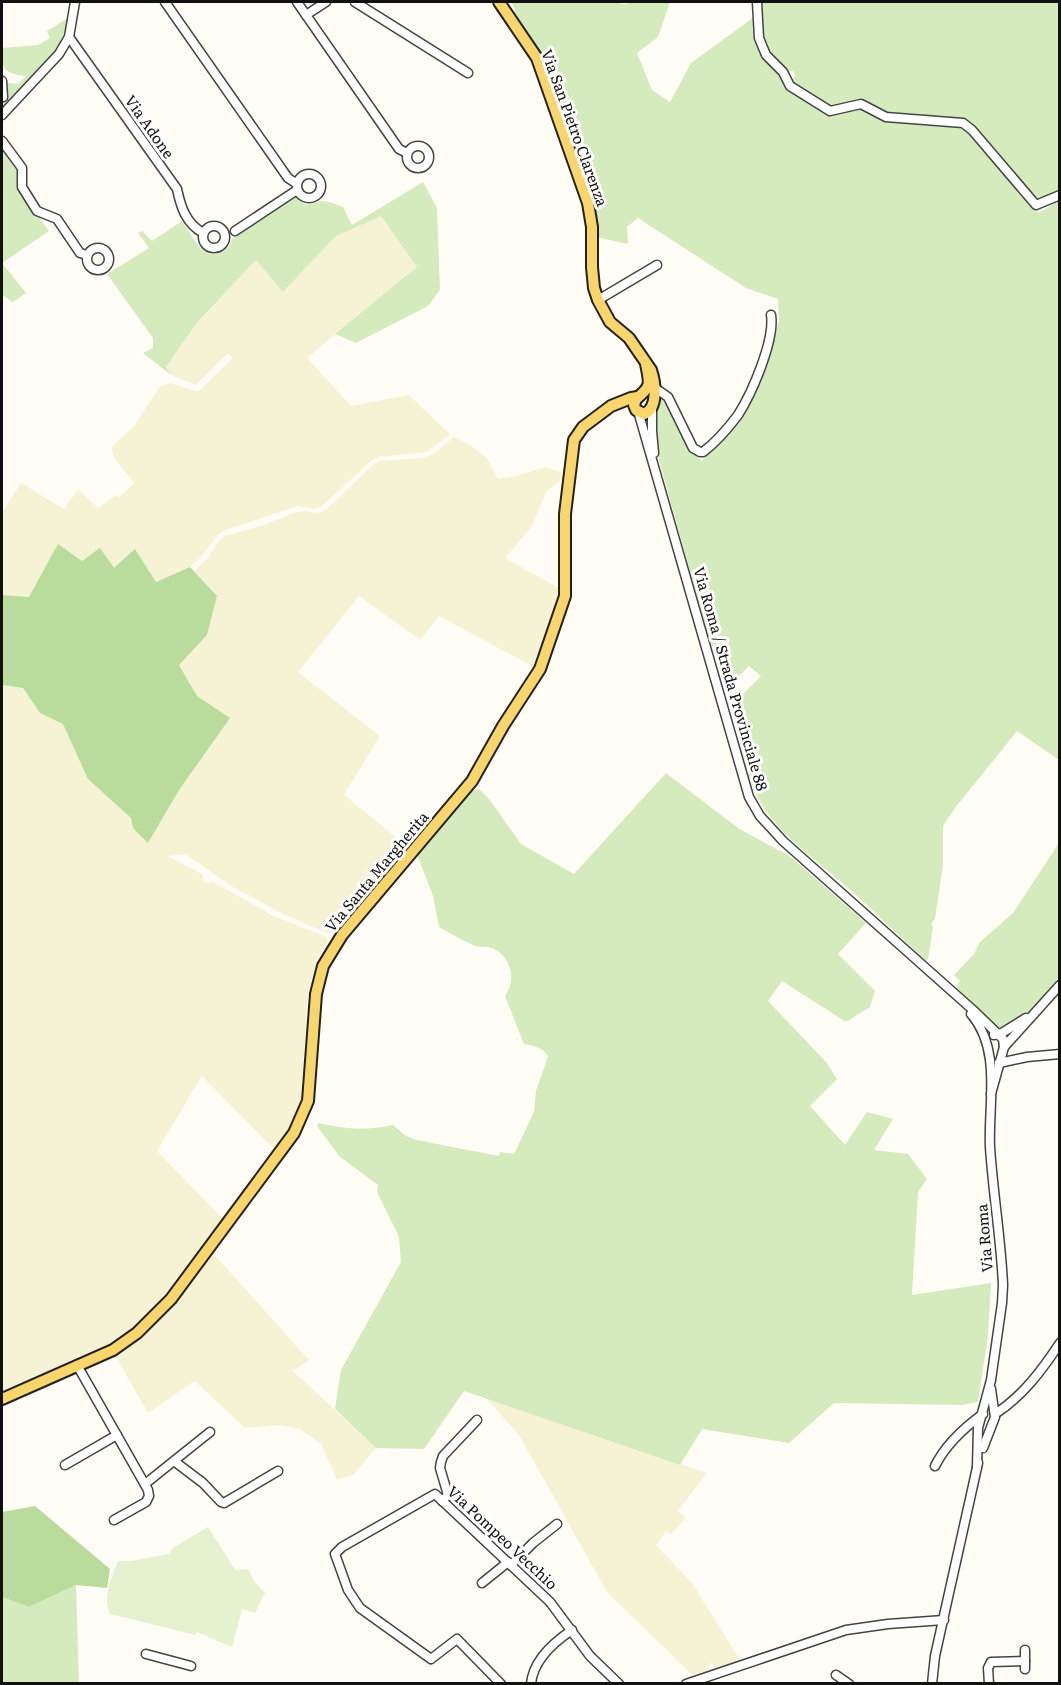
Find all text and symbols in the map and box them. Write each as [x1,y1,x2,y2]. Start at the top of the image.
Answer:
street label: Via San Pietro Clarenza [536,46,615,210]
street label: Via Adone [120,90,181,163]
street label: Via Roma / Strada Provinciale 88 [688,564,774,793]
street label: Via Santa Margherita [318,805,434,936]
street label: Via Roma [969,1202,998,1273]
street label: Via Pompeo Vecchio [443,1479,564,1594]

